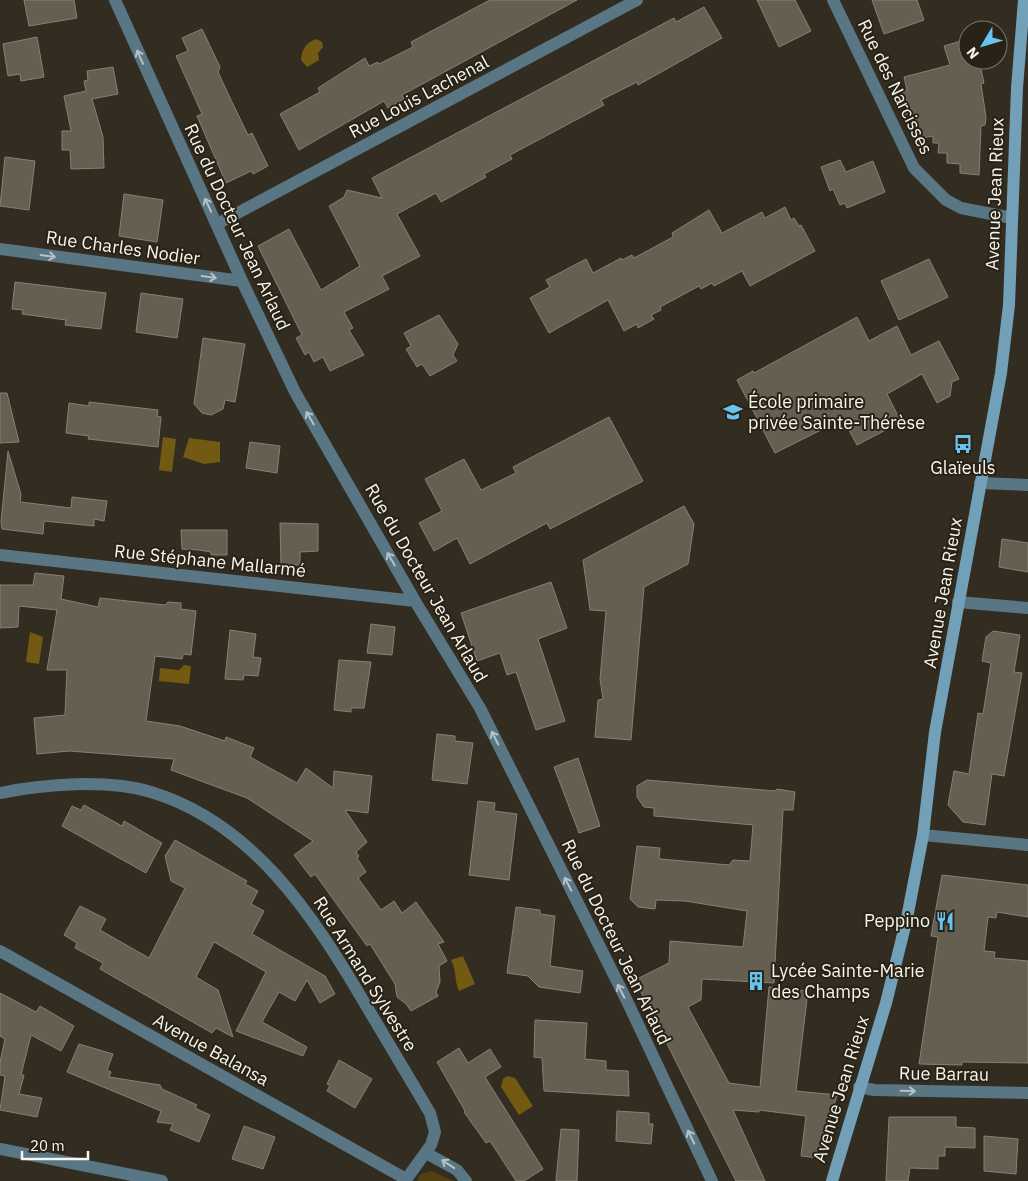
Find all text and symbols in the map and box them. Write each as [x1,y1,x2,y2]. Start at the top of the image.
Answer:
street label: Rue des Narcisses [853,15,938,158]
north arrow [958,20,1008,70]
text: N [963,43,983,63]
one-way arrow [134,50,144,65]
street label: Rue Louis Lachenal [345,50,493,143]
street label: Avenue Jean Rieux [980,117,1009,271]
street label: Rue du Docteur Jean Arlaud [179,120,296,334]
one-way arrow [202,198,212,213]
street label: Rue Charles Nodier [44,225,202,270]
one-way arrow [40,251,56,261]
one-way arrow [201,272,217,282]
place label: École primaire privée Sainte-Thérèse [748,390,925,434]
school or university icon: École primaire privée Sainte-Thérèse [722,401,744,423]
one-way arrow [305,411,315,426]
bus stop icon: Glaïeuls [952,433,974,455]
place label: Glaïeuls [930,456,996,479]
street label: Rue du Docteur Jean Arlaud [360,479,493,686]
street label: Avenue Jean Rieux [918,516,967,670]
street label: Rue Stéphane Mallarmé [113,539,307,582]
one-way arrow [386,552,396,567]
one-way arrow [490,731,500,746]
street label: Rue du Docteur Jean Arlaud [557,835,676,1048]
one-way arrow [563,877,572,892]
street label: Rue Armand Sylvestre [308,892,422,1056]
place label: Peppino [864,909,930,932]
restaurant icon: Peppino [934,910,956,932]
place label: Lycée Sainte-Marie des Champs [771,959,925,1003]
building icon: Lycée Sainte-Marie des Champs [745,970,767,992]
one-way arrow [616,983,626,998]
street label: Avenue Balansa [149,1008,273,1091]
street label: Avenue Jean Rieux [807,1012,874,1165]
street label: Rue Barrau [899,1061,989,1086]
one-way arrow [900,1086,916,1096]
scale bar [22,1128,89,1160]
one-way arrow [686,1130,696,1145]
text: 20 m [30,1136,65,1155]
one-way arrow [442,1159,456,1169]

